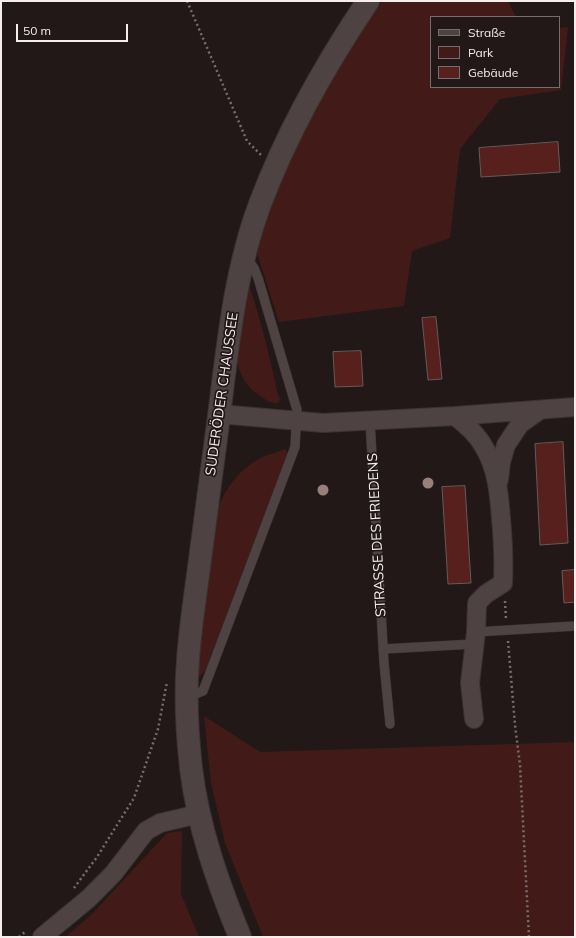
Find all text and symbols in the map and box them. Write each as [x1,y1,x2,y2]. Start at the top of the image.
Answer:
scale bar [18,16,130,42]
legend [430,16,560,88]
text: 50 m [23,23,51,38]
text: Straße [468,25,505,40]
text: Park [468,45,493,60]
text: Gebäude [468,65,518,80]
street label: SUDERÖDER CHAUSSEE [202,311,242,477]
street label: STRASSE DES FRIEDENS [364,453,390,617]

